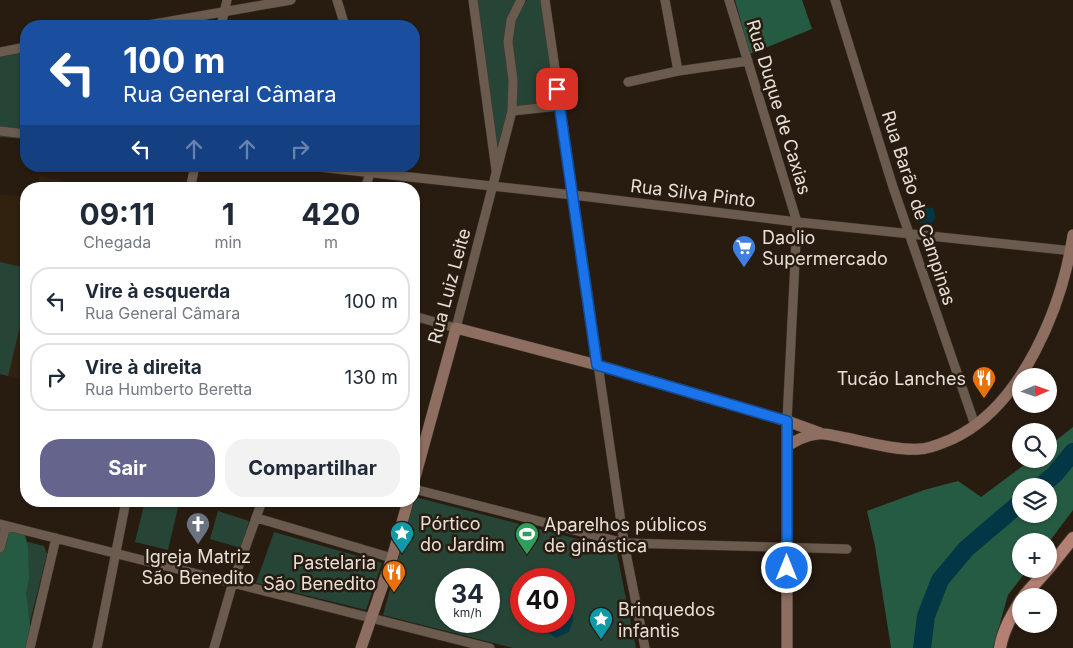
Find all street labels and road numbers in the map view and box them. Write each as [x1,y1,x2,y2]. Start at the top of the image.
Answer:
street label: Rua Duque de Caxias [742,17,816,197]
street label: Rua Barão de Campinas [878,108,960,308]
street label: Rua Silva Pinto [629,175,757,211]
street label: Rua Luiz Leite [423,226,475,346]

